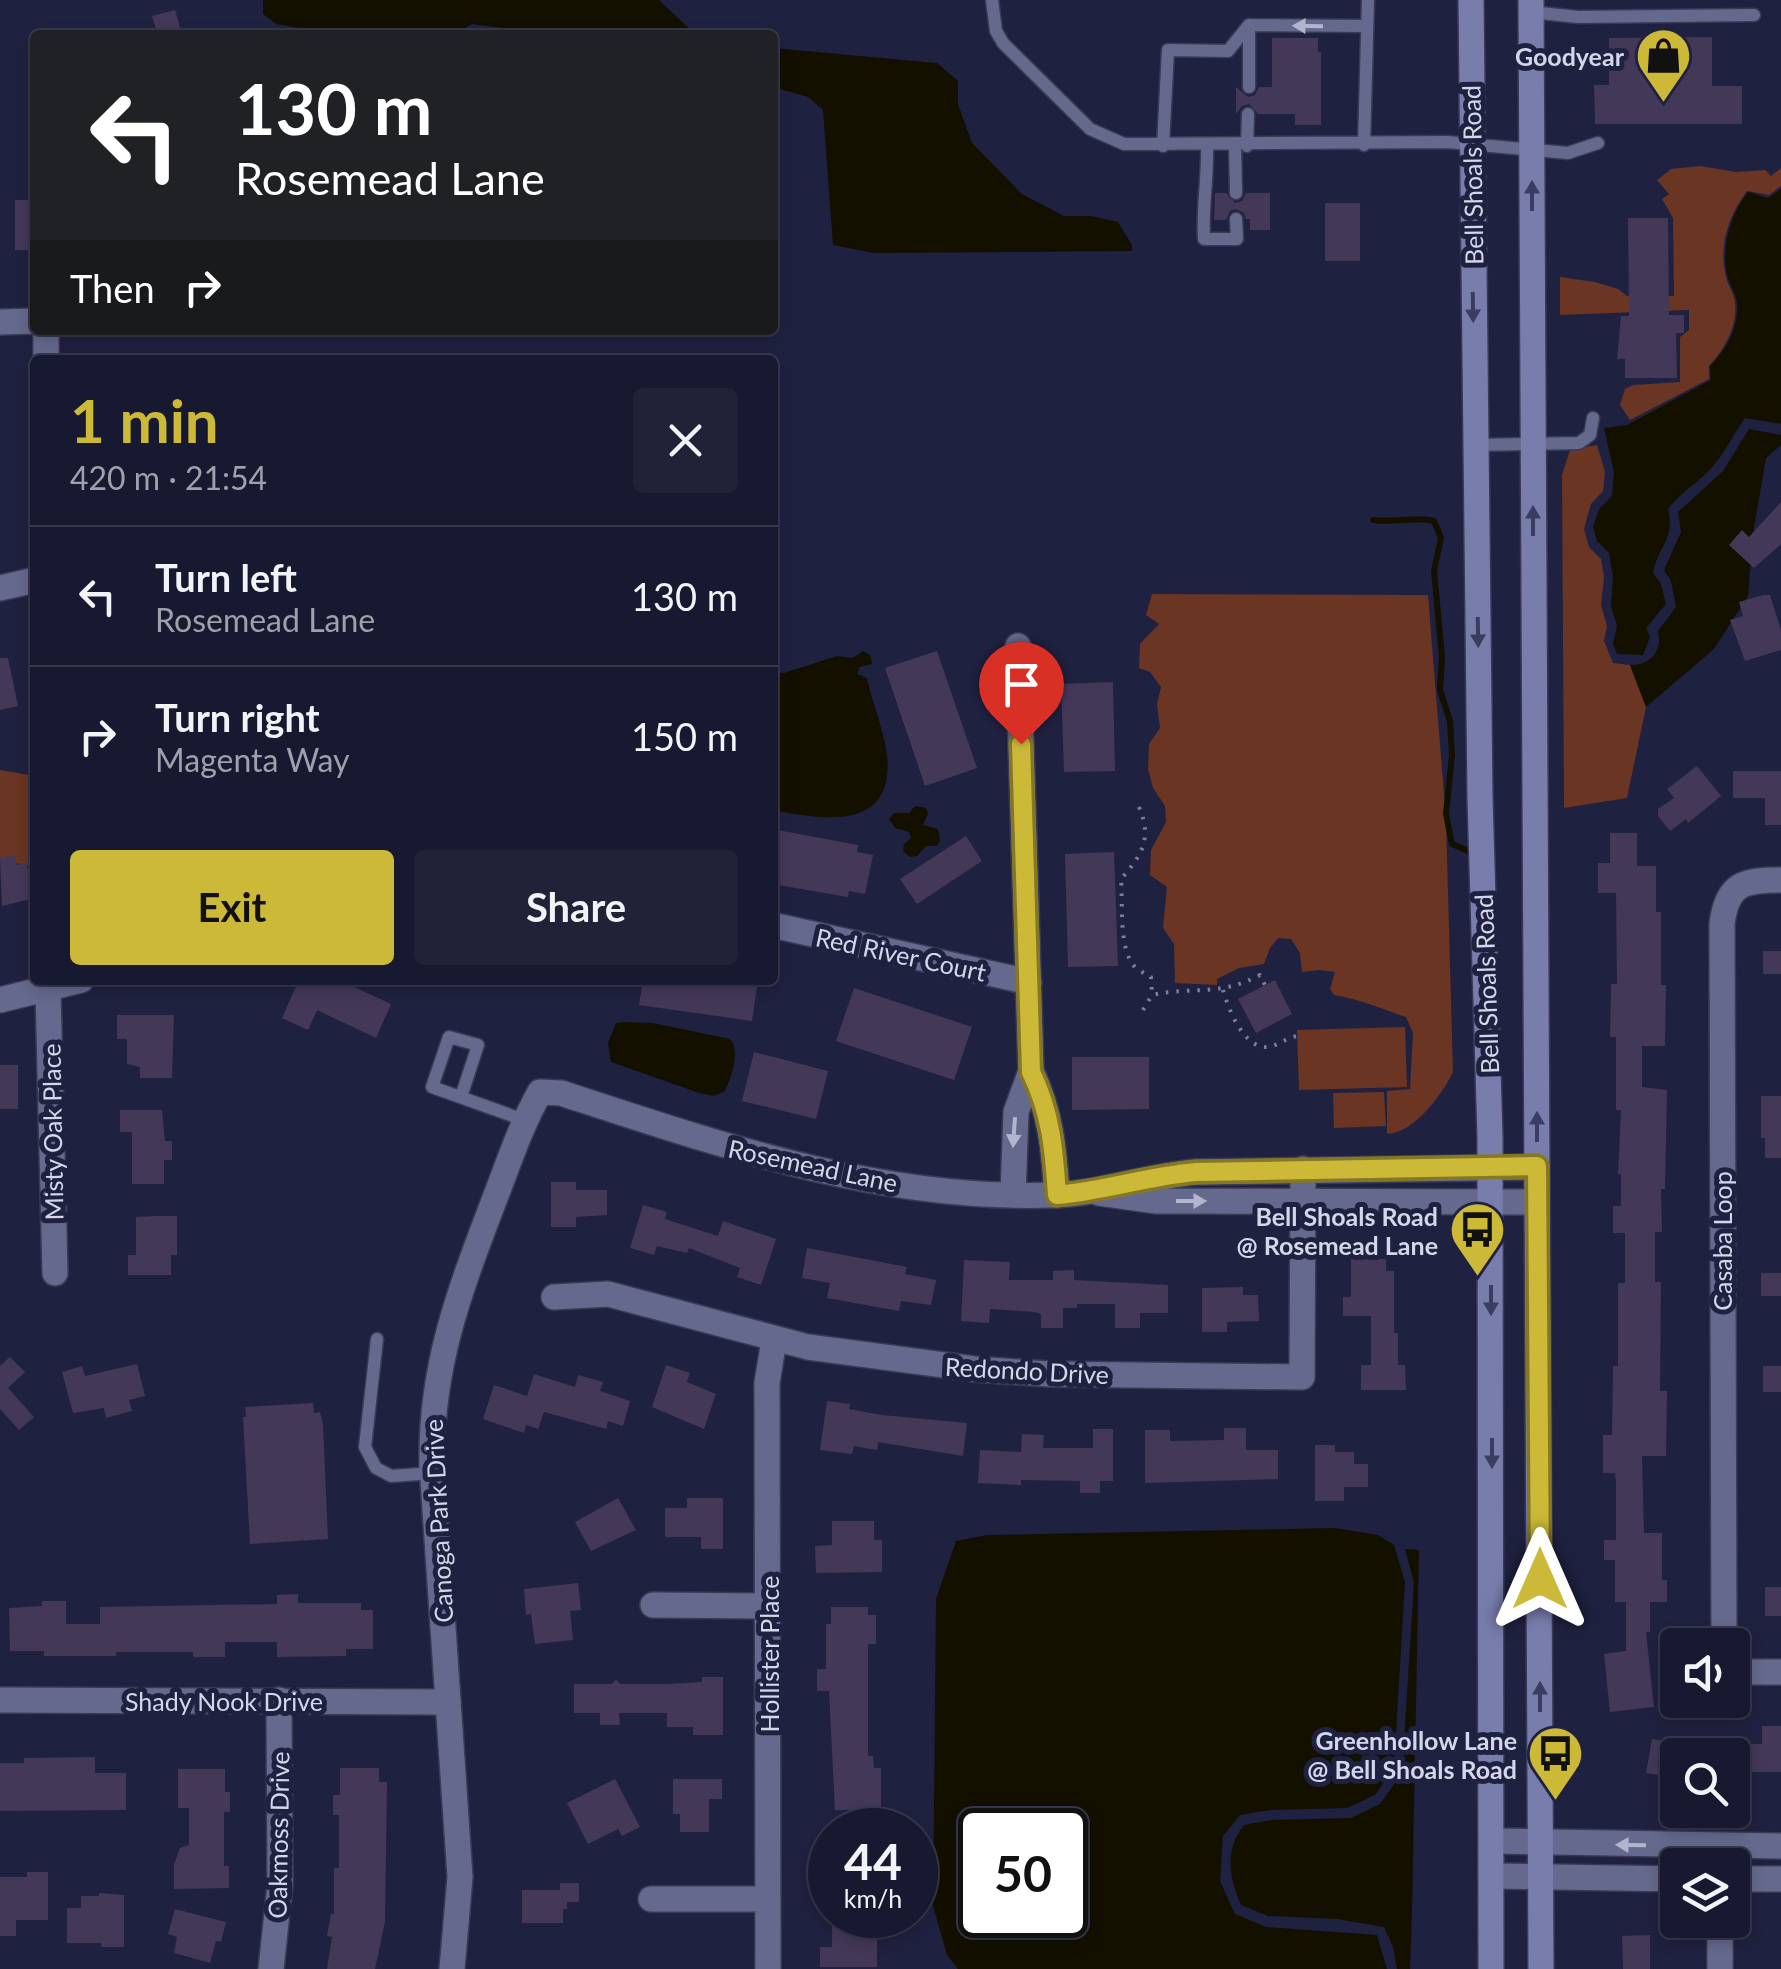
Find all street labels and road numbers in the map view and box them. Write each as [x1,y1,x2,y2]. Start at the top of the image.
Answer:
street label: Bell Shoals Road [1455,85,1489,265]
street label: Bell Shoals Road [1468,894,1504,1074]
street label: Red River Court [813,921,989,987]
street label: Misty Oak Place [35,1043,69,1221]
street label: Rosemead Lane [726,1132,900,1198]
street label: Casaba Loop [1707,1171,1737,1311]
street label: Redondo Drive [944,1351,1110,1389]
street label: Canoga Park Drive [418,1418,458,1624]
street label: Hollister Place [754,1576,784,1732]
street label: Shady Nook Drive [125,1686,323,1716]
street label: Oakmoss Drive [262,1751,294,1919]

